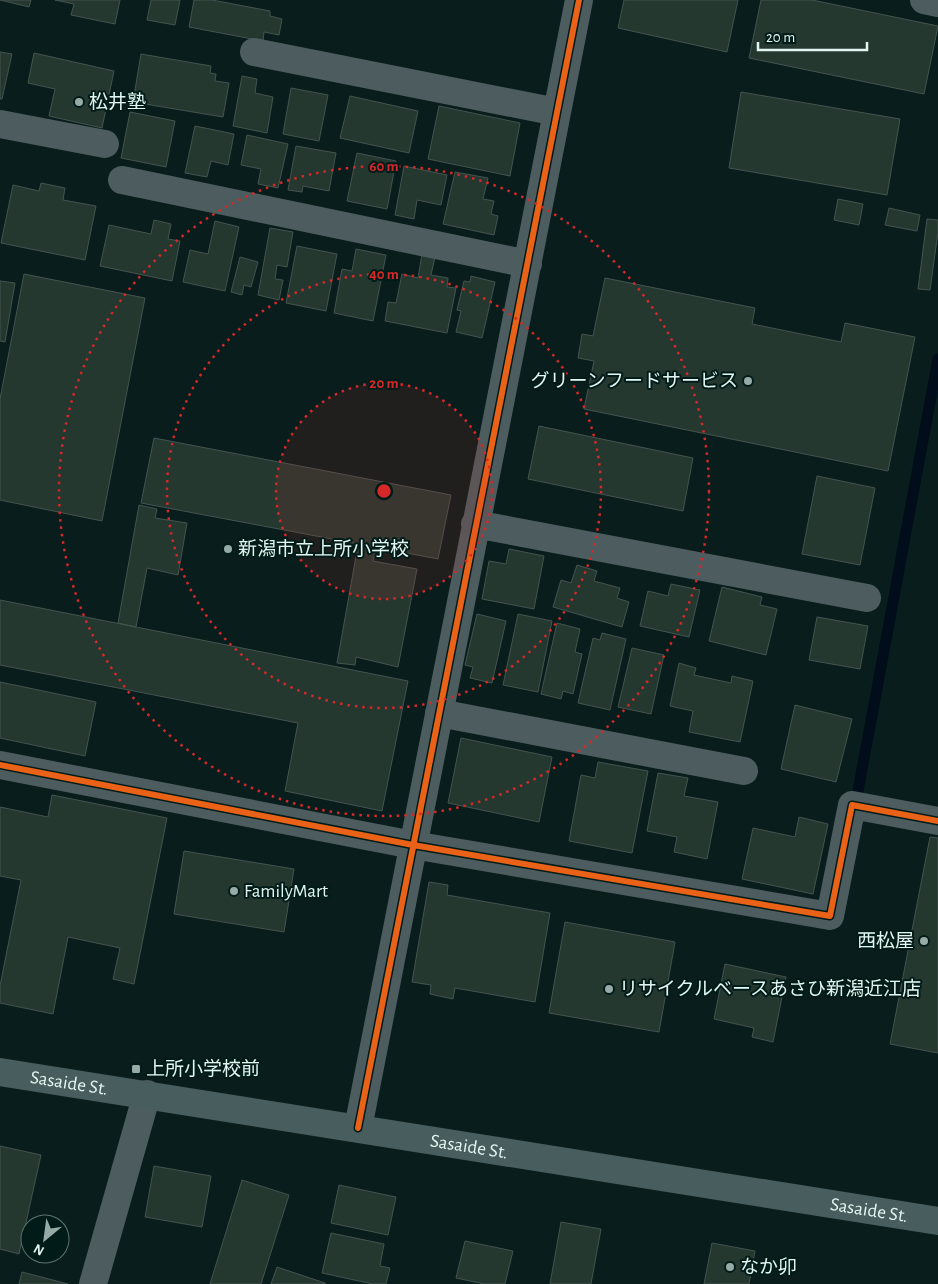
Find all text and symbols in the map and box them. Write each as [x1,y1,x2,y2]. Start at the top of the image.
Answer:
scale bar [758,20,867,52]
text: 20 m [766,30,795,45]
place label: 松井塾 [89,91,146,112]
marker: 松井塾 [73,96,85,108]
text: 60 m [369,159,399,174]
text: 40 m [369,267,399,282]
place label: グリーンフードサービス [531,371,738,391]
marker: グリーンフードサービス [742,375,754,387]
text: 20 m [369,376,399,391]
centre of rings [375,482,393,500]
place label: 新潟市立上所小学校 [238,538,409,559]
marker: 新潟市立上所小学校 [222,543,234,555]
place label: FamilyMart [244,882,328,901]
marker: FamilyMart [228,885,240,897]
place label: 西松屋 [857,930,914,951]
marker: 西松屋 [918,935,930,947]
place label: リサイクルベースあさひ新潟近江店 [619,978,921,999]
marker: リサイクルベースあさひ新潟近江店 [603,983,615,995]
place label: 上所小学校前 [146,1058,260,1079]
marker: 上所小学校前 [130,1063,142,1075]
street label: Sasaide St. [29,1067,109,1099]
street label: Sasaide St. [429,1131,509,1162]
street label: Sasaide St. [829,1195,909,1226]
north arrow [20,1214,70,1264]
text: N [32,1241,47,1258]
place label: なか卯 [740,1257,797,1277]
marker: なか卯 [724,1261,736,1273]

